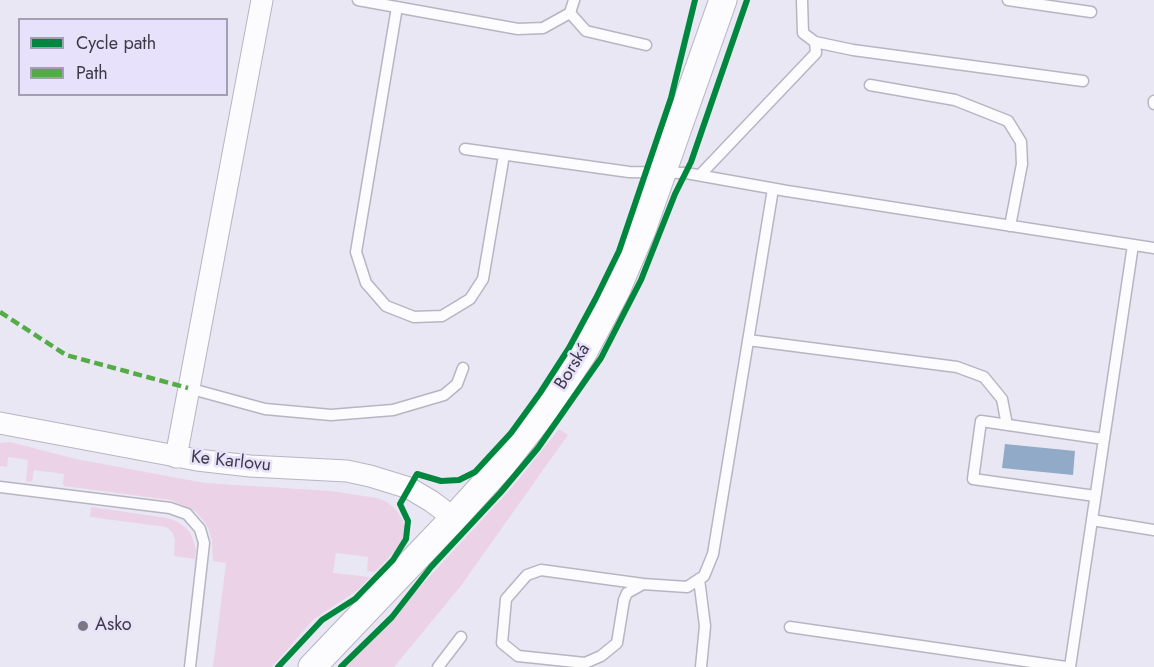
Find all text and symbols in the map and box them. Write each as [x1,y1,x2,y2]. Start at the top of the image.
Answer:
legend [18,18,228,96]
text: Cycle path [76,30,156,56]
text: Path [76,60,108,86]
street label: Borská [551,340,595,394]
street label: Ke Karlovu [190,447,272,477]
place label: Asko [95,615,132,637]
marker: Asko [76,619,90,633]

